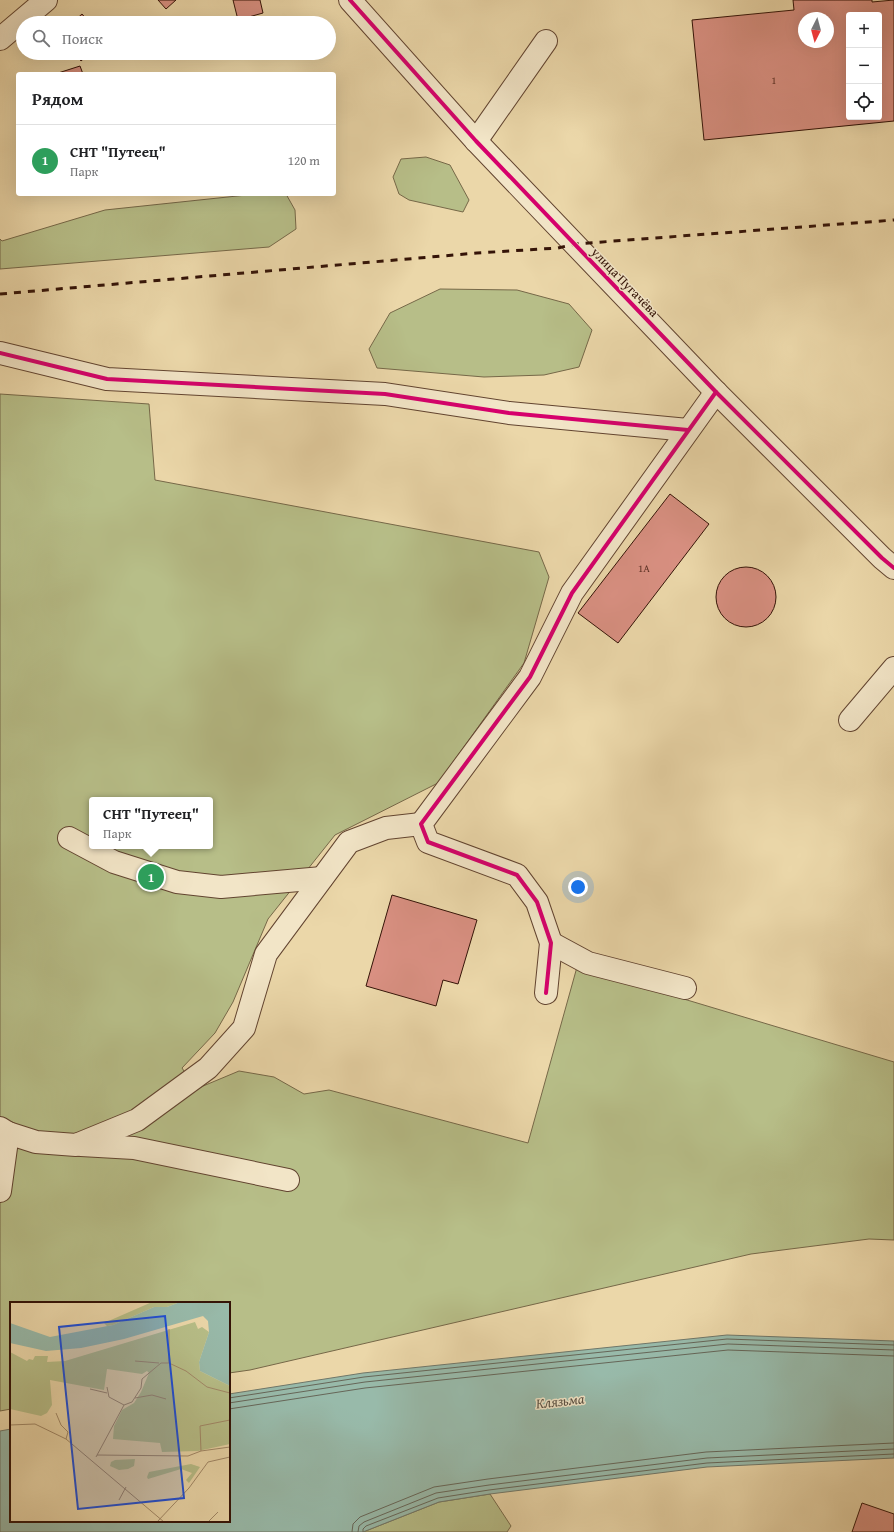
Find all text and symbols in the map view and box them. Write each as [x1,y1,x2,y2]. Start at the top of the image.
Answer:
north arrow [798,12,834,48]
map controls [846,12,882,120]
button: + [846,12,882,48]
search box [16,16,336,60]
icon: search [30,27,52,49]
text: Поиск [62,28,103,49]
button: − [846,48,882,84]
house number: 1 [771,72,777,88]
button: locate [846,84,882,120]
text: Рядом [32,86,83,111]
text: СНТ "Путеец" [70,141,166,162]
text: 1 [42,151,48,170]
text: 120 m [288,151,320,170]
text: Парк [70,162,98,181]
street label: улица Пугачёва [586,242,664,322]
house number: 1А [638,560,650,576]
popup [89,797,213,849]
text: СНТ "Путеец" [103,803,199,824]
text: Парк [103,824,131,843]
pin: 1 [138,862,164,892]
your location [568,877,588,897]
inset map [10,1302,230,1522]
water label: Клязьма [535,1388,586,1413]

